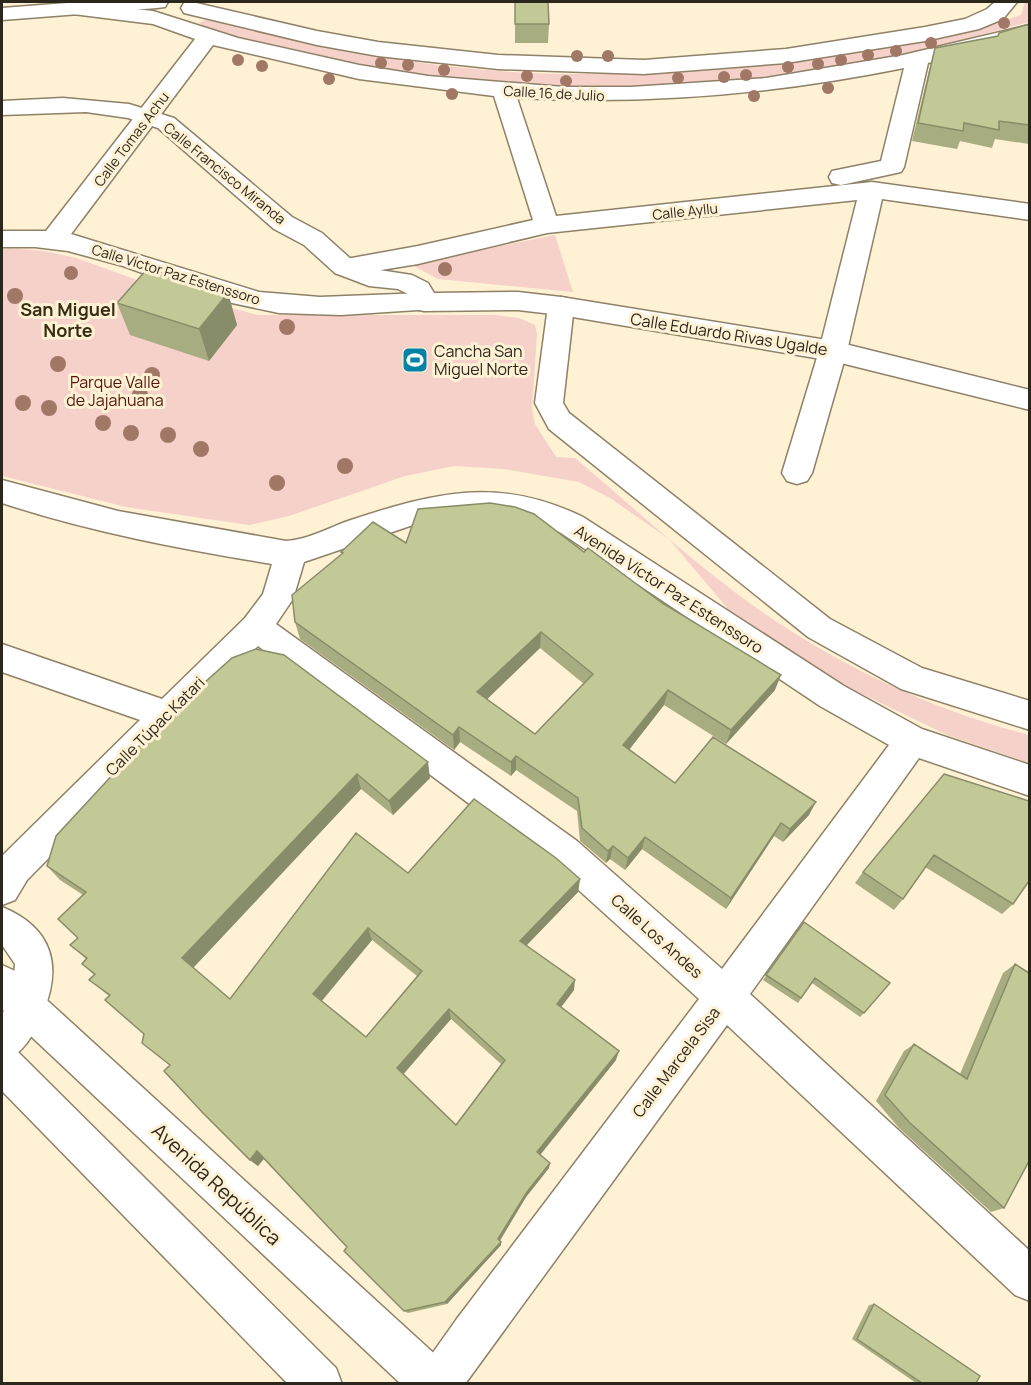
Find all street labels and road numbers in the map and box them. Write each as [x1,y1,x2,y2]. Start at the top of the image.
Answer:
street label: Calle 16 de Julio [503,81,605,105]
street label: Calle Tomas Achu [89,88,173,190]
street label: Calle Francisco Miranda [160,118,290,228]
street label: Calle Ayllu [651,198,719,224]
street label: Calle Víctor Paz Estenssoro [89,239,263,309]
street label: Calle Eduardo Rivas Ugalde [629,308,829,360]
street label: Avenida Víctor Paz Estenssoro [570,520,768,658]
street label: Calle Túpac Katari [100,671,210,781]
street label: Calle Los Andes [606,889,708,983]
street label: Calle Marcela Sisa [627,1002,725,1122]
street label: Avenida República [147,1117,287,1251]

